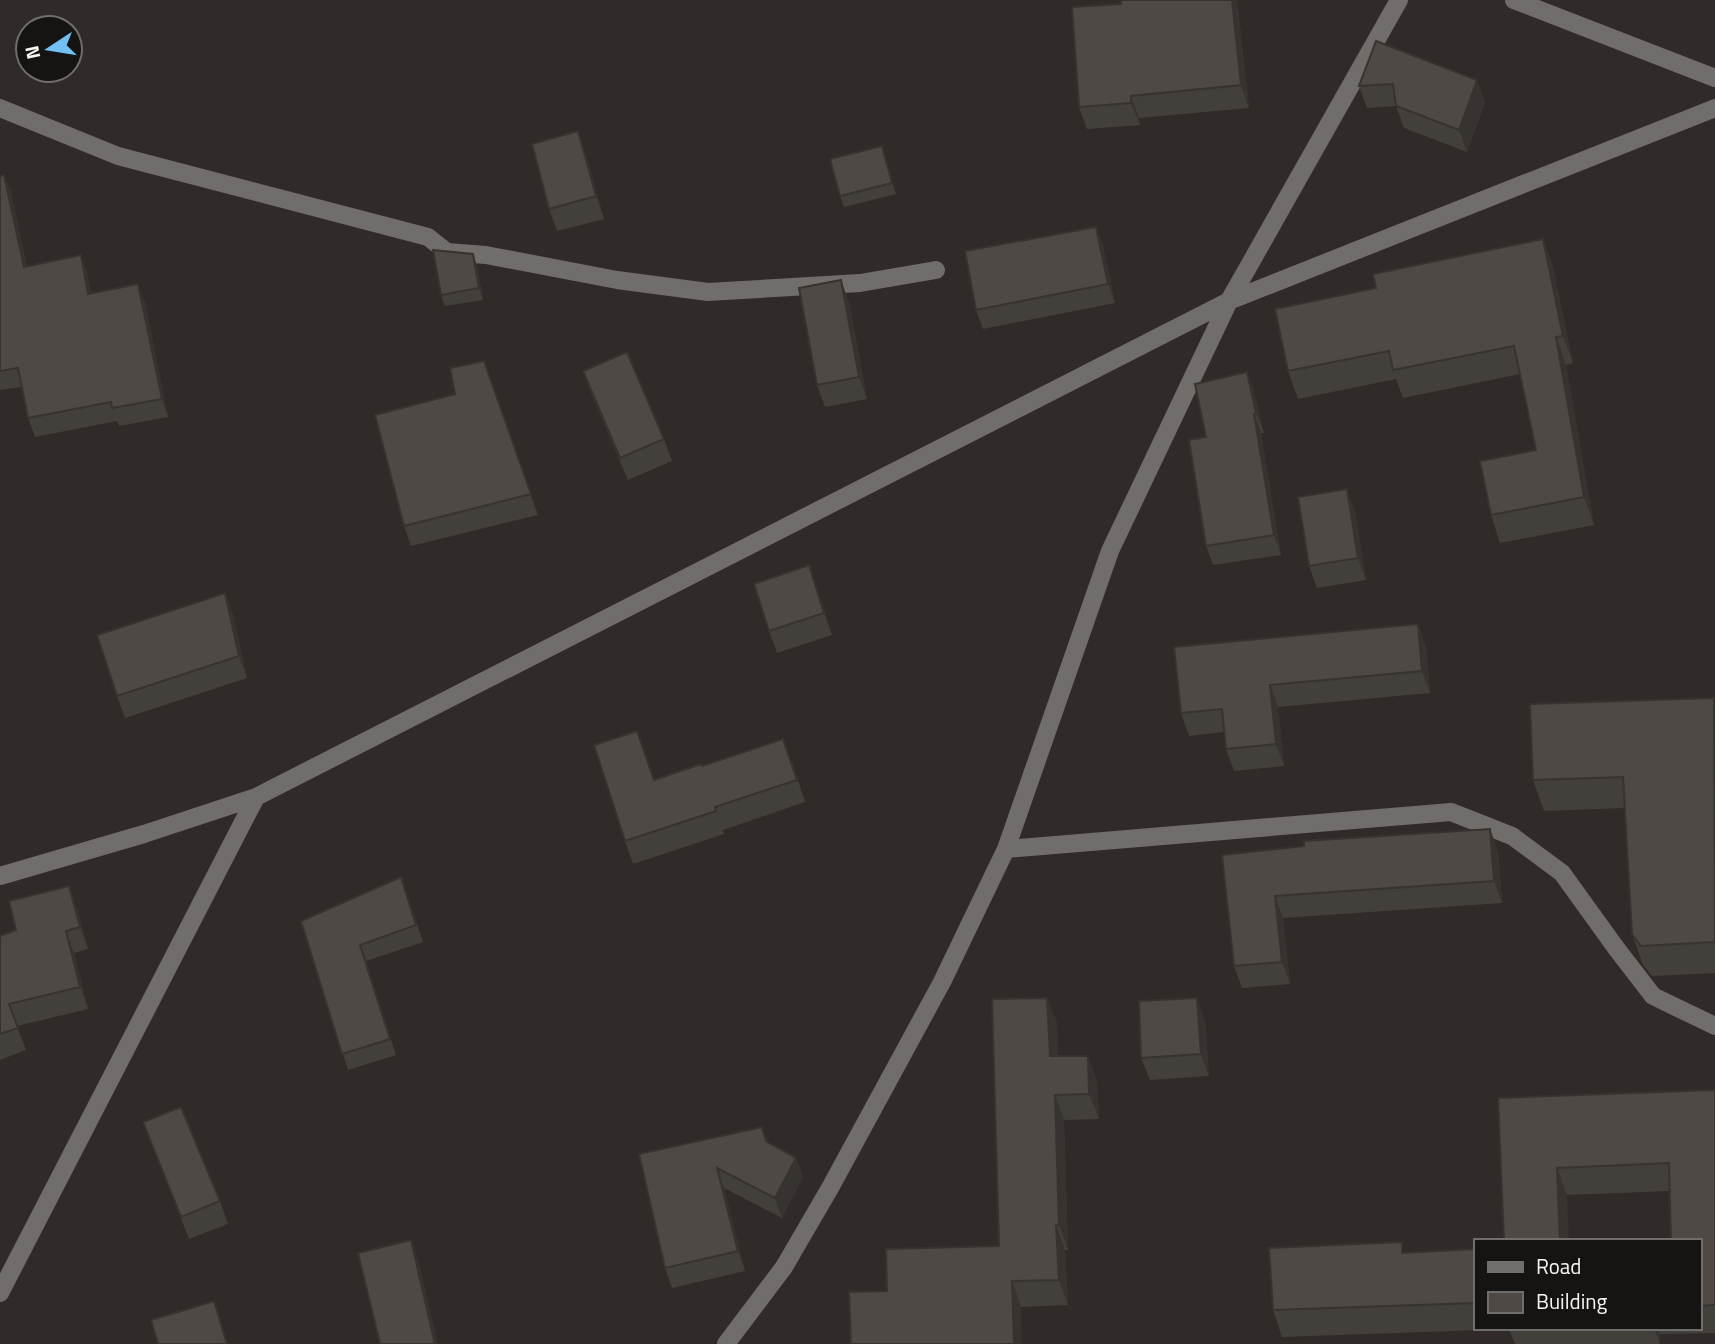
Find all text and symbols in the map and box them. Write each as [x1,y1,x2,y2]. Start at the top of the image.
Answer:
north arrow [14,14,84,84]
text: N [16,43,47,62]
legend [1474,1239,1701,1330]
text: Road [1536,1250,1581,1282]
text: Building [1536,1285,1608,1317]

